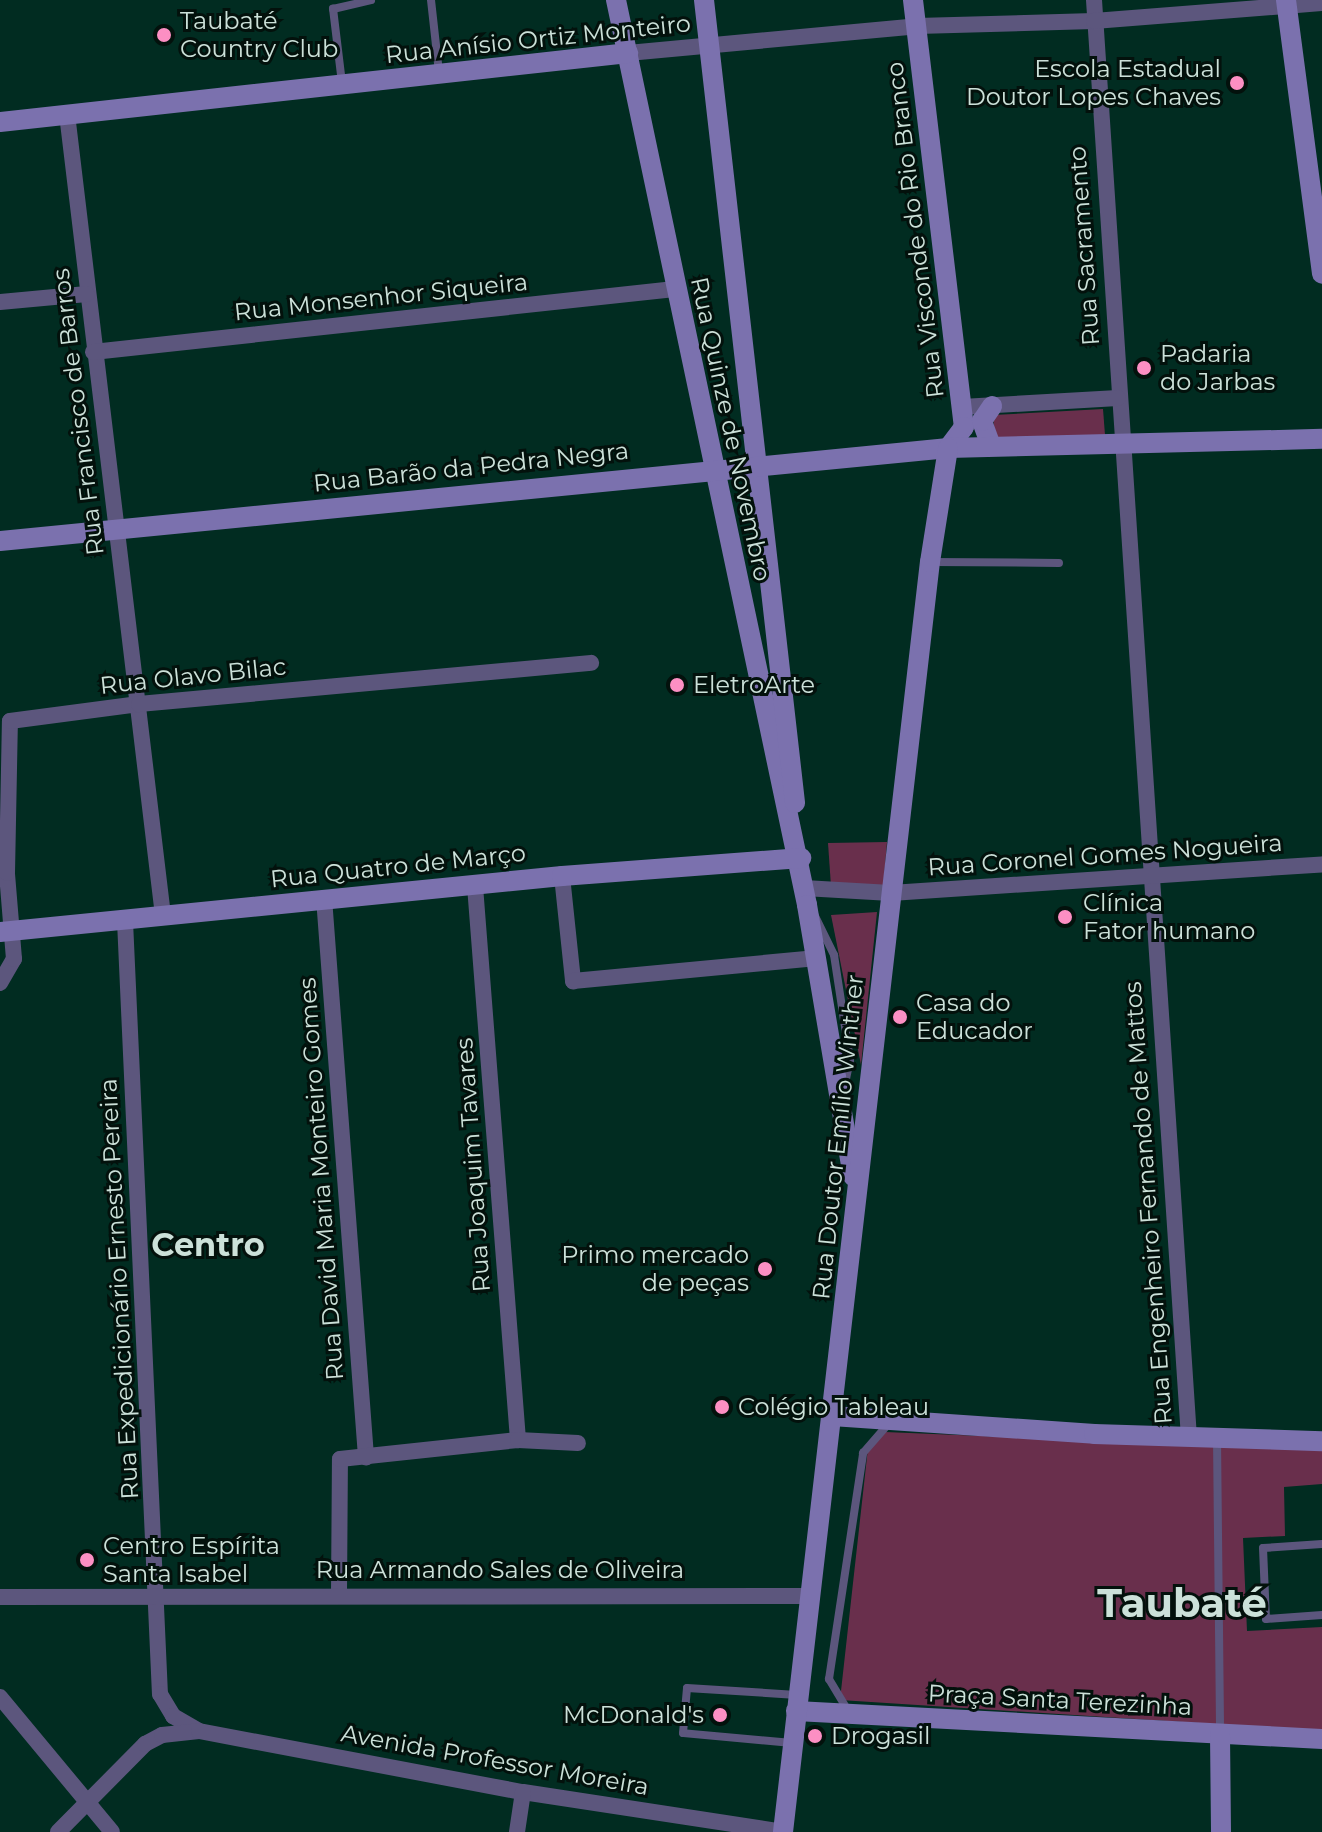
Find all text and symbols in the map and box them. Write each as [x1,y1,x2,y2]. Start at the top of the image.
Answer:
place label: Taubaté Country Club [180,7,338,63]
street label: Rua Anísio Ortiz Monteiro [384,9,692,69]
marker: Taubaté Country Club [155,26,173,44]
place label: Escola Estadual Doutor Lopes Chaves [966,55,1221,111]
street label: Rua Visconde do Rio Branco [880,60,950,400]
marker: Escola Estadual Doutor Lopes Chaves [1228,74,1246,92]
street label: Rua Sacramento [1063,145,1105,347]
street label: Rua Francisco de Barros [46,267,110,557]
street label: Rua Monsenhor Siqueira [233,267,529,327]
street label: Rua Quinze de Novembro [685,274,777,584]
place label: Padaria do Jarbas [1160,340,1275,396]
marker: Padaria do Jarbas [1135,359,1153,377]
street label: Rua Barão da Pedra Negra [312,436,630,498]
street label: Rua Olavo Bilac [98,652,288,700]
place label: EletroArte [693,671,815,699]
marker: EletroArte [668,676,686,694]
street label: Rua Coronel Gomes Nogueira [927,828,1283,882]
street label: Rua Quatro de Março [269,838,527,894]
place label: Clínica Fator humano [1083,889,1255,945]
marker: Clínica Fator humano [1054,906,1076,928]
street label: Rua Doutor Emílio Winther [807,973,869,1301]
street label: Rua David Maria Monteiro Gomes [293,977,349,1381]
street label: Rua Engenheiro Fernando de Mattos [1118,981,1178,1425]
place label: Casa do Educador [916,989,1033,1045]
marker: Casa do Educador [891,1008,909,1026]
street label: Rua Joaquim Tavares [450,1037,496,1293]
street label: Rua Expedicionário Ernesto Pereira [94,1078,144,1500]
district label: Centro [151,1226,265,1264]
place label: Primo mercado de peças [561,1241,749,1297]
marker: Primo mercado de peças [756,1260,774,1278]
place label: Colégio Tableau [738,1393,929,1421]
marker: Colégio Tableau [713,1398,731,1416]
place label: Centro Espírita Santa Isabel [103,1532,280,1588]
marker: Centro Espírita Santa Isabel [78,1551,96,1569]
street label: Rua Armando Sales de Oliveira [316,1556,684,1584]
district label: Taubaté [1097,1579,1267,1627]
street label: Praça Santa Terezinha [927,1679,1193,1721]
place label: McDonald's [563,1701,704,1729]
marker: McDonald's [711,1706,729,1724]
street label: Avenida Professor Moreira [339,1719,651,1801]
place label: Drogasil [831,1722,930,1750]
marker: Drogasil [806,1727,824,1745]

